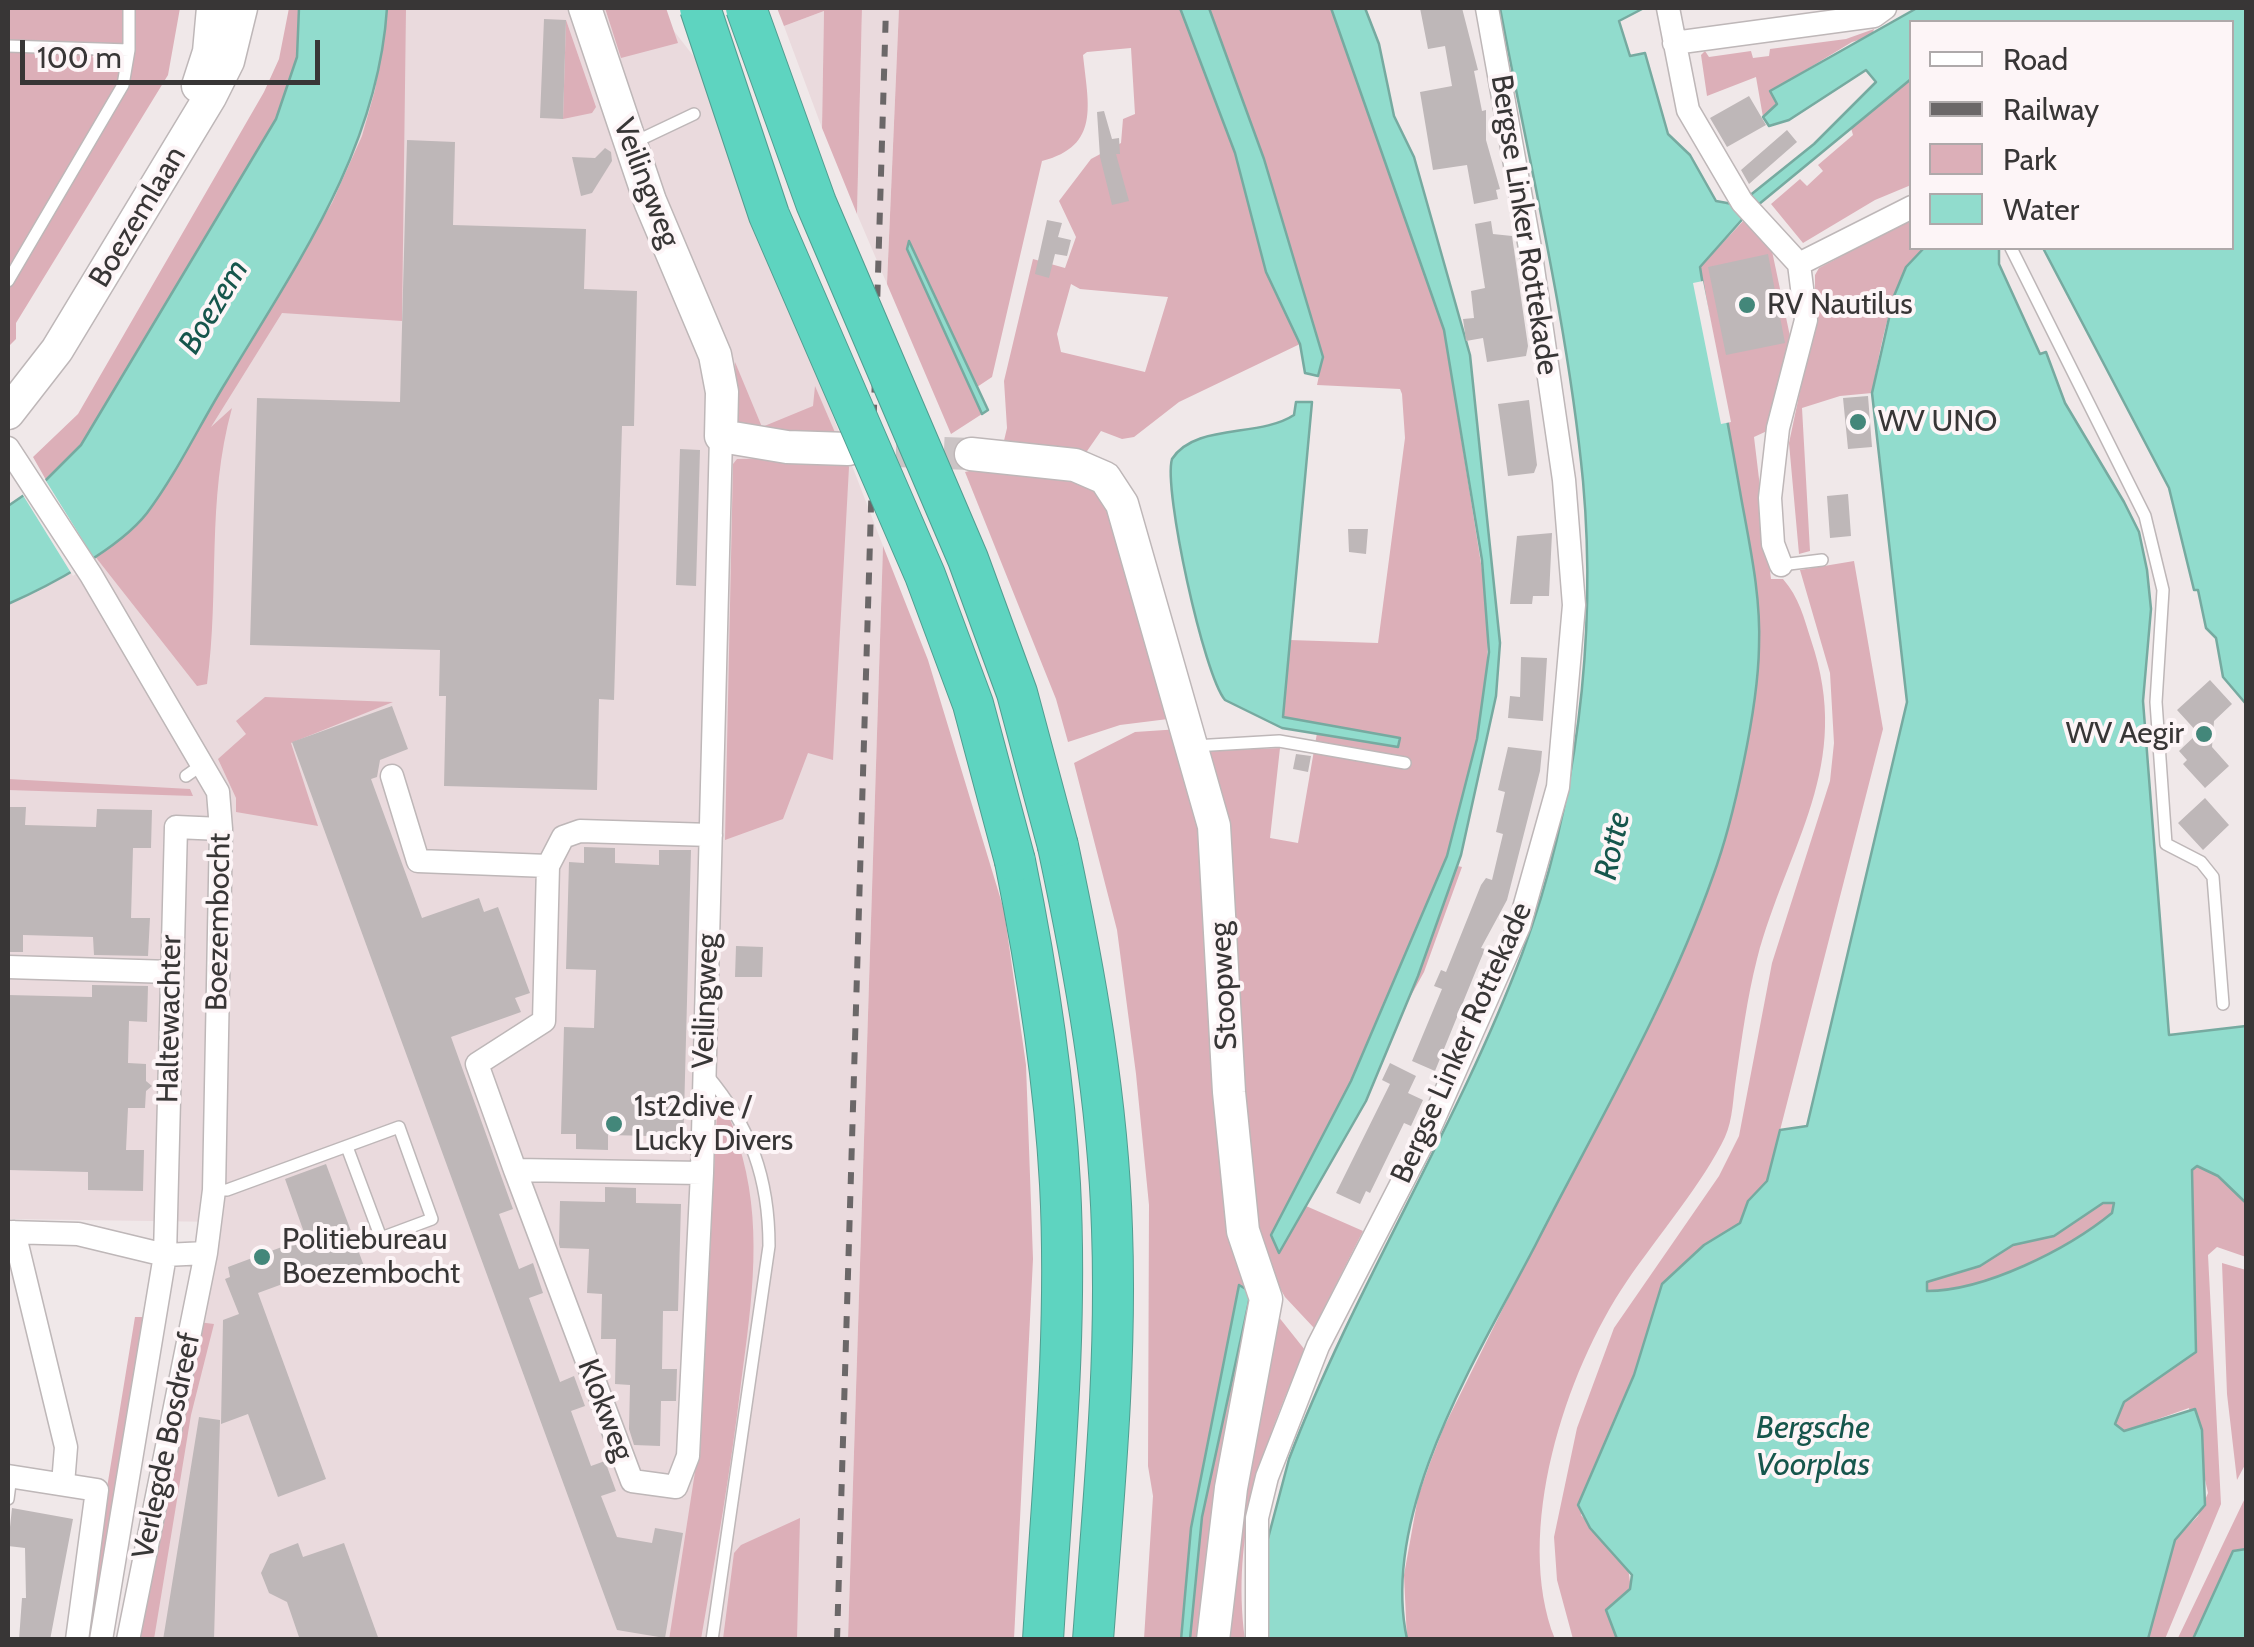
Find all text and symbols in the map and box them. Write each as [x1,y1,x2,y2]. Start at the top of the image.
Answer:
scale bar [25,20,325,82]
legend [1909,20,2234,250]
text: 100 m [37,39,122,76]
text: Road [2003,41,2068,78]
street label: Bergse Linker Rottekade [1482,72,1566,378]
text: Railway [2003,91,2099,128]
street label: Veilingweg [605,113,687,253]
street label: Boezemlaan [82,140,194,294]
text: Park [2003,141,2057,178]
text: Water [2003,191,2079,228]
water label: Boezem [171,253,257,361]
place label: RV Nautilus [1767,287,1913,323]
marker: RV Nautilus [1736,294,1758,316]
place label: WV UNO [1878,404,1997,440]
marker: WV UNO [1847,411,1869,433]
place label: WV Aegir [2066,716,2184,752]
marker: WV Aegir [2193,723,2215,745]
water label: Rotte [1587,809,1639,883]
street label: Boezembocht [199,833,239,1011]
street label: Bergse Linker Rottekade [1384,897,1540,1189]
street label: Stoopweg [1203,921,1245,1051]
street label: Veilingweg [686,933,726,1069]
street label: Haltewachter [151,935,189,1103]
place label: 1st2dive / Lucky Divers [634,1089,793,1160]
marker: 1st2dive / Lucky Divers [603,1113,625,1135]
place label: Politiebureau Boezembocht [282,1222,460,1292]
marker: Politiebureau Boezembocht [251,1246,273,1268]
street label: Verlegde Bosdreef [125,1330,209,1562]
street label: Klokweg [569,1354,641,1466]
water label: Bergsche Voorplas [1756,1410,1870,1485]

